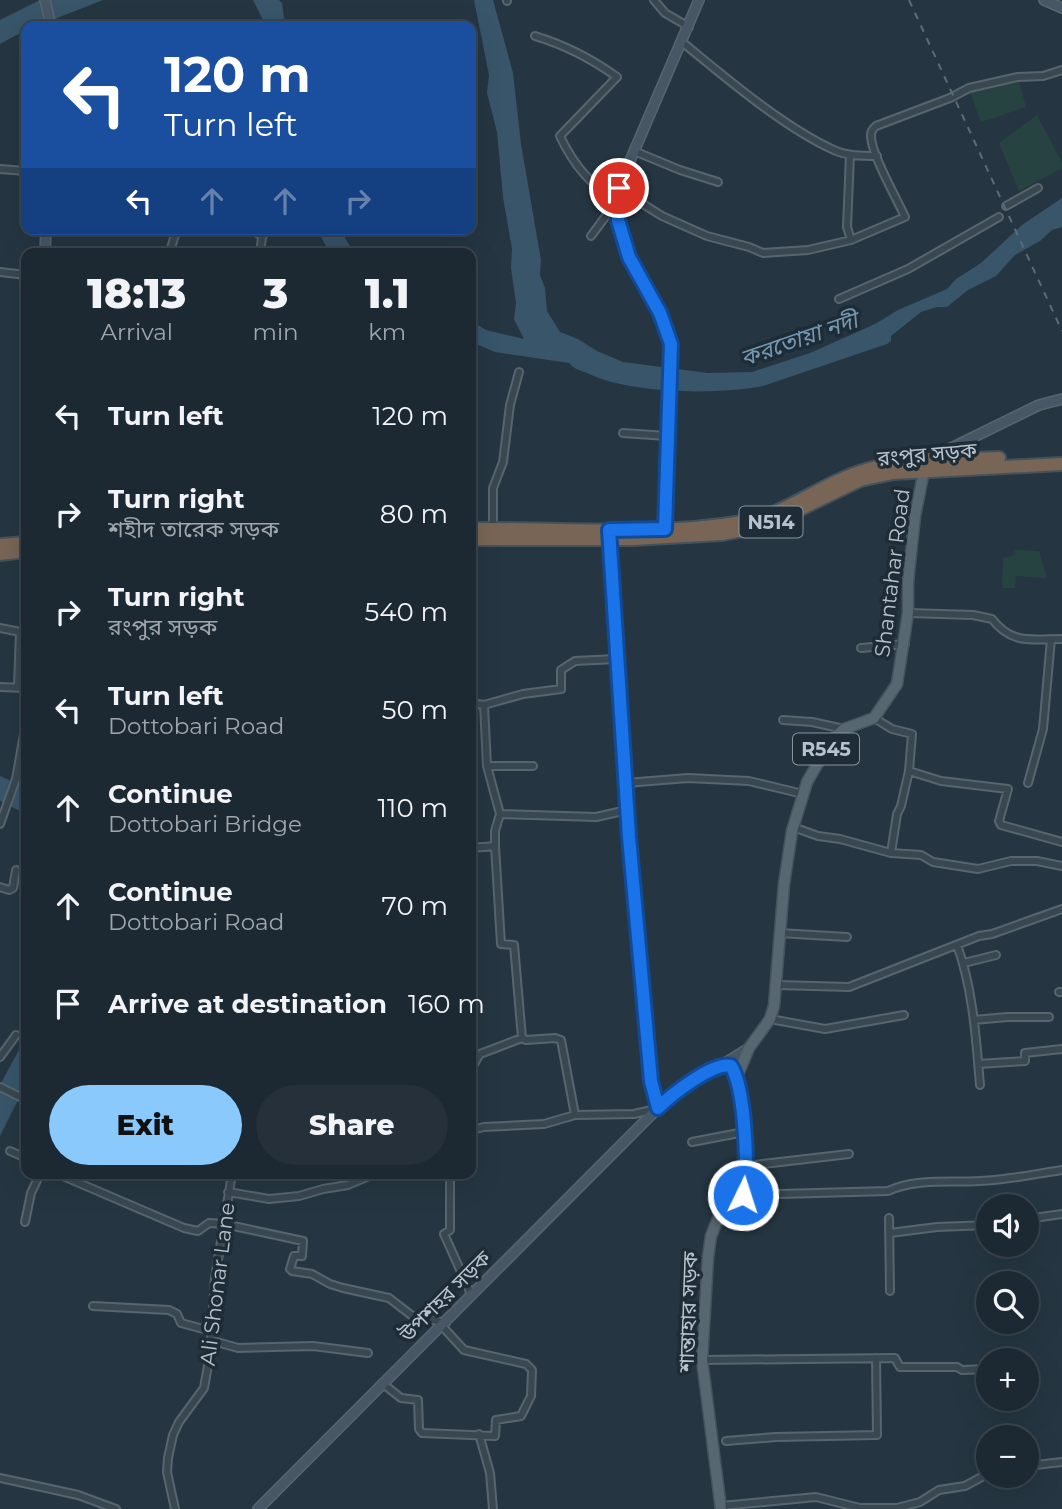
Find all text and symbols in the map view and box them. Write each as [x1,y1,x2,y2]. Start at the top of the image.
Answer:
text: 120 m [164,45,311,104]
icon: left [49,49,140,140]
text: Turn left [164,105,298,144]
pin [589,158,649,218]
icon: arrive [600,169,638,207]
icon: left [120,182,158,220]
icon: ahead [193,182,231,220]
icon: ahead [266,182,304,220]
icon: right [339,182,377,220]
text: 18:13 [87,267,186,319]
text: 3 [263,267,288,319]
text: 1.1 [365,267,410,319]
water label: করতোয়া নদী [737,305,865,372]
text: Arrival [100,318,173,346]
text: min [253,318,299,346]
text: km [368,318,406,346]
icon: left [49,397,87,435]
text: Turn left [108,400,224,432]
text: 120 m [372,400,448,432]
street label: রংপুর সড়ক [875,437,979,471]
text: Turn right [108,483,244,515]
street label: Shantahar Road [869,487,915,659]
icon: right [49,495,87,533]
text: 80 m [380,498,448,530]
road number: N514 [740,506,802,538]
text: শহীদ তারেক সড়ক [108,515,279,543]
text: Turn right [108,581,244,613]
icon: right [49,593,87,631]
text: 540 m [364,596,448,628]
text: রংপুর সড়ক [108,613,217,641]
text: Turn left [108,680,224,712]
icon: left [49,691,87,729]
text: 50 m [382,694,448,726]
text: Dottobari Road [108,712,284,740]
road number: R545 [793,734,859,764]
text: Continue [108,778,233,810]
icon: ahead [49,789,87,827]
text: 110 m [378,792,448,824]
text: Dottobari Bridge [108,810,302,838]
text: Continue [108,876,233,908]
icon: ahead [49,887,87,925]
text: 70 m [382,890,448,922]
text: Dottobari Road [108,908,284,936]
icon: arrive [49,985,87,1023]
text: Arrive at destination [108,988,387,1020]
text: 160 m [408,988,485,1020]
button: Exit [49,1085,242,1165]
button: Share [256,1085,448,1165]
position arrow [706,1158,780,1232]
map controls [976,1194,1039,1488]
button: sound [976,1194,1039,1257]
street label: Ali Shonar Lane [195,1201,239,1367]
street label: উপশহর সড়ক [394,1245,496,1347]
street label: শান্তাহার সড়ক [673,1250,703,1374]
button: search [976,1271,1039,1334]
button: + [976,1348,1039,1411]
button: − [976,1425,1039,1488]

